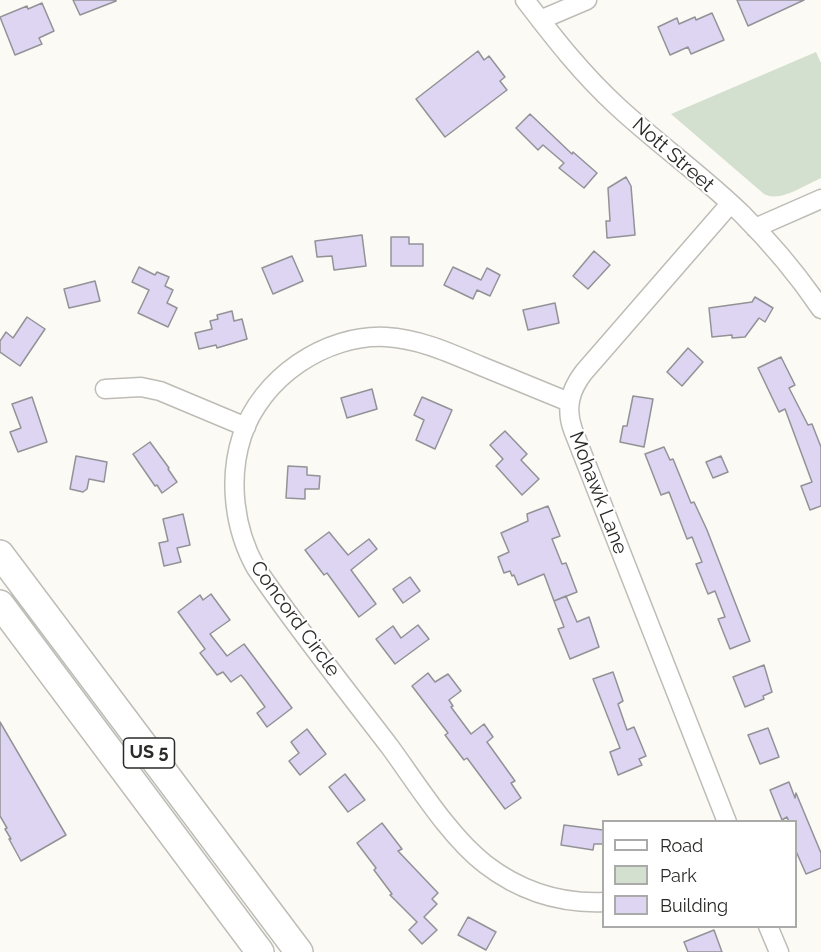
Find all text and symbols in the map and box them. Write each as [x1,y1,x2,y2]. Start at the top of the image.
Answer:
street label: Nott Street [627,113,719,197]
street label: Mohawk Lane [564,428,632,558]
street label: Concord Circle [245,556,345,682]
road number: US 5 [124,738,174,768]
legend [602,820,797,928]
text: Road [660,835,703,856]
text: Park [660,865,697,886]
text: Building [660,895,728,916]

